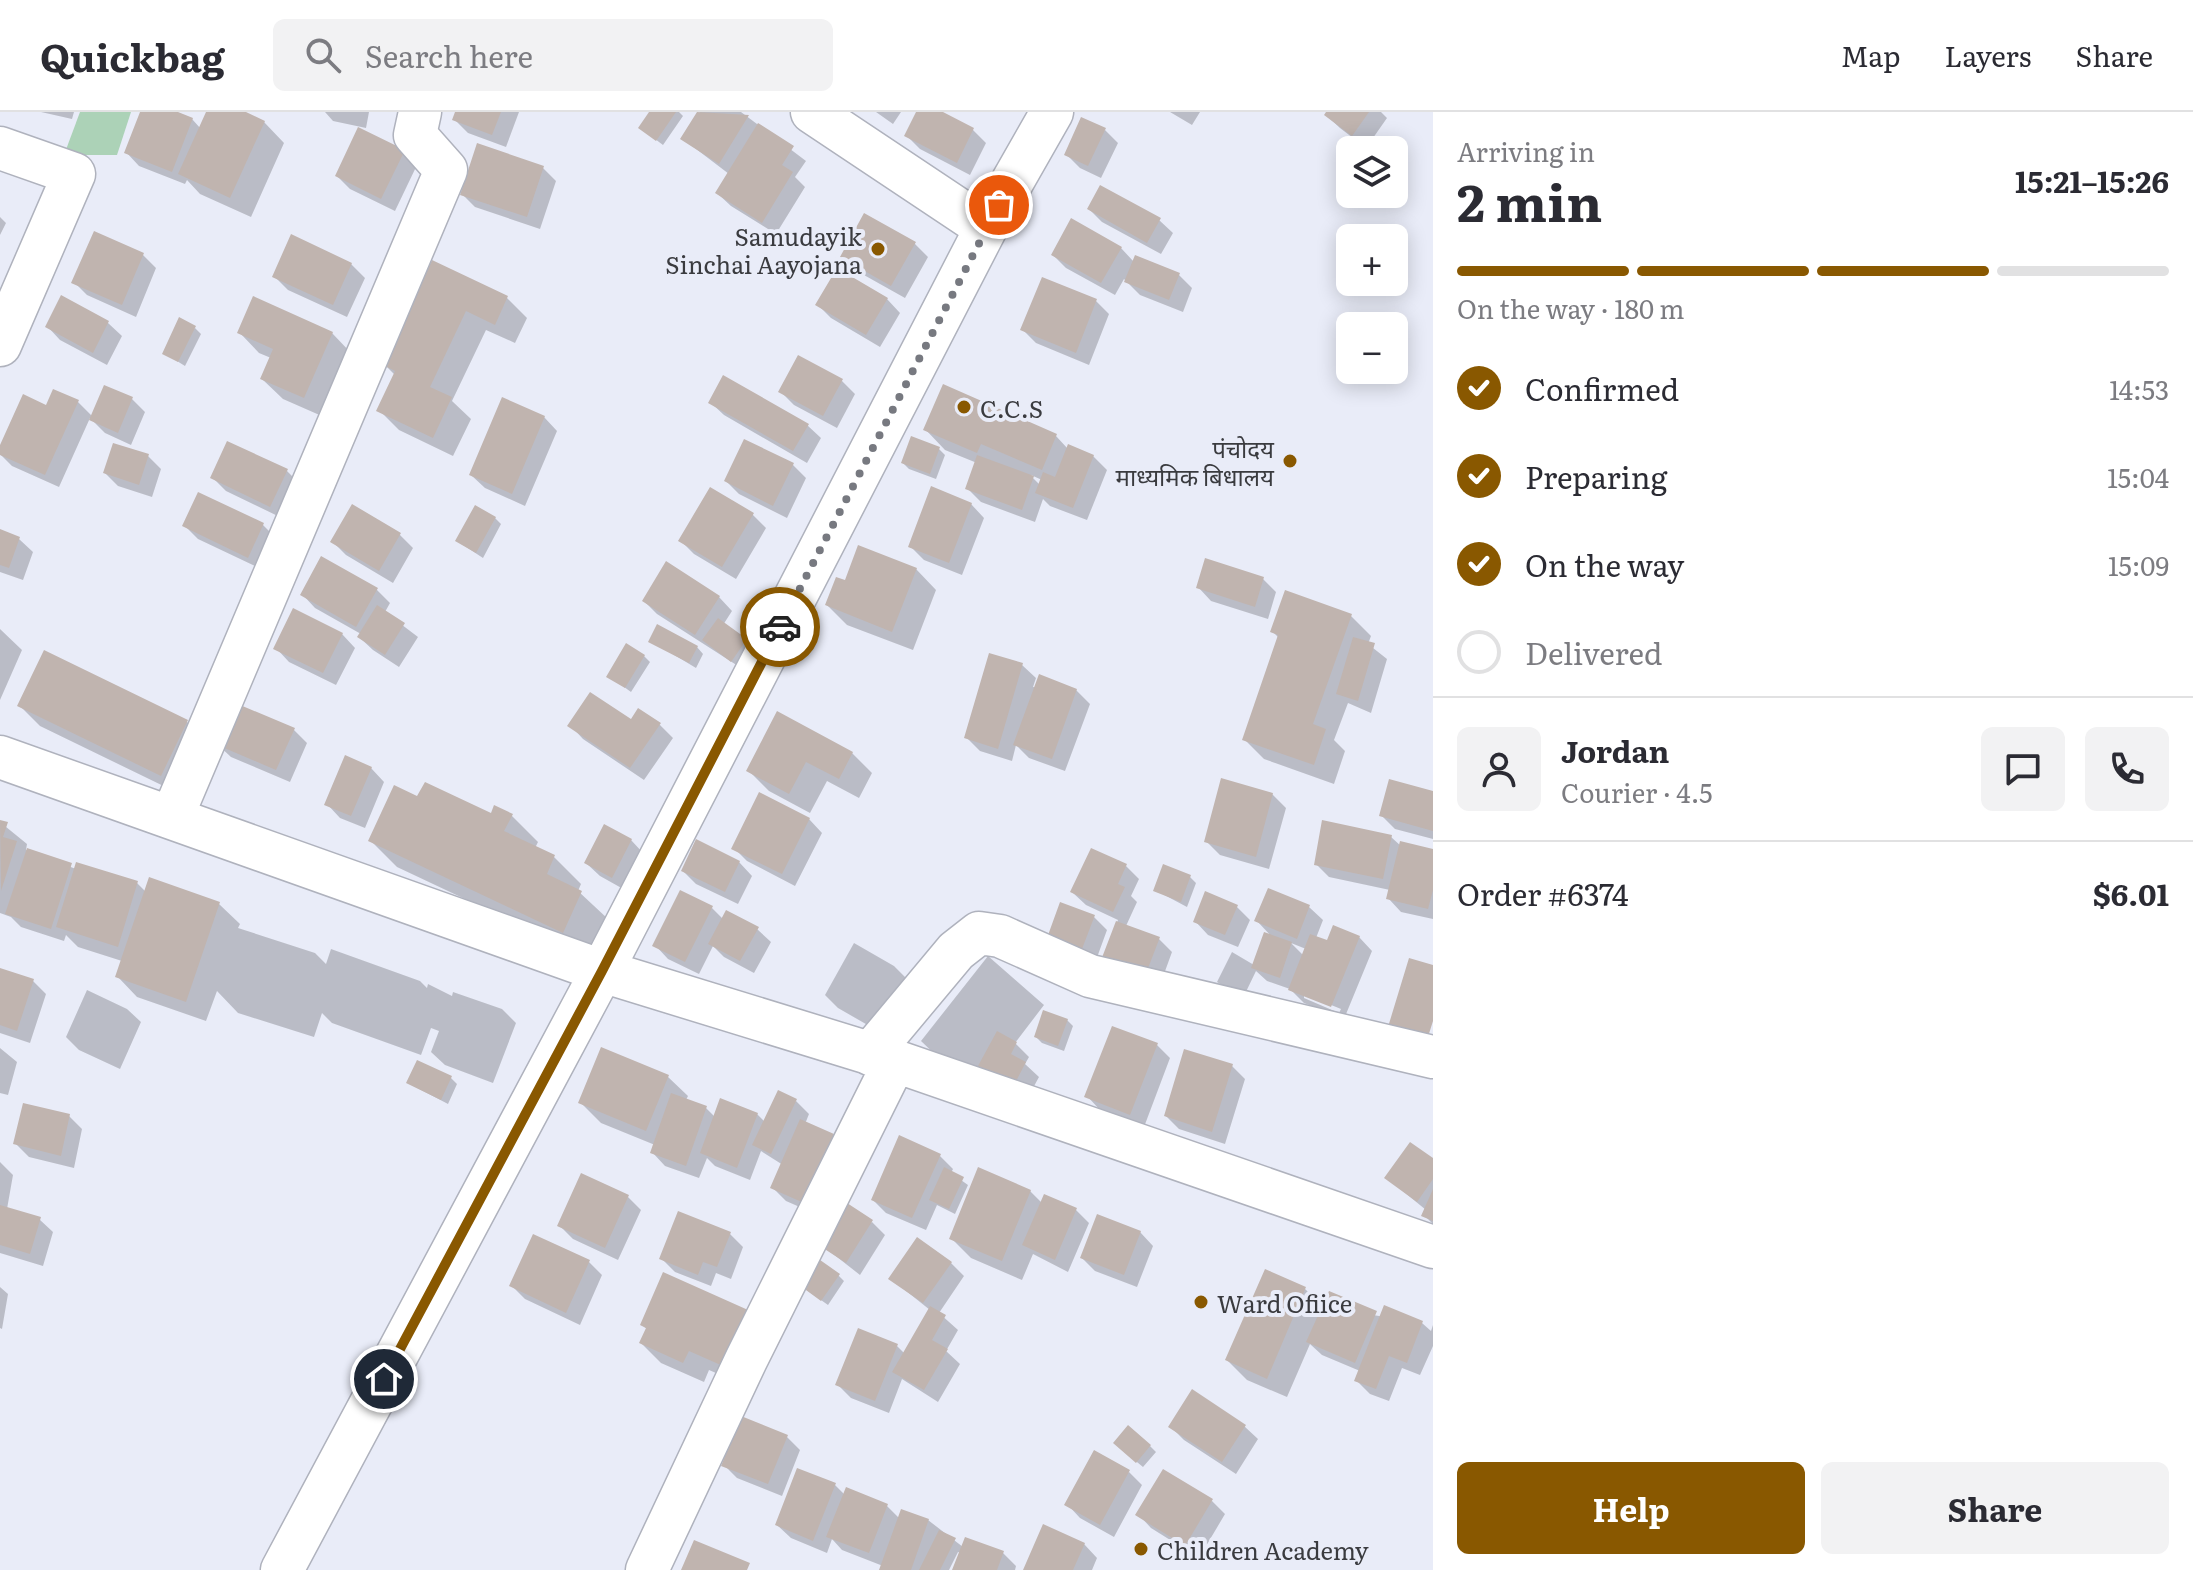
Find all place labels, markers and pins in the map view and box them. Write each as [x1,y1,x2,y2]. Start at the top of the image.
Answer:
pin [965,171,1033,239]
place label: Samudayik Sinchai Aayojana [665,218,862,281]
marker: Samudayik Sinchai Aayojana [869,240,887,258]
place label: C.C.S [980,390,1043,425]
marker: C.C.S [955,398,973,416]
place label: पंचोदय माध्यमिक बिधालय [1116,430,1275,493]
marker: पंचोदय माध्यमिक बिधालय [1281,452,1299,470]
place label: Ward Ofiice [1217,1285,1352,1320]
marker: Ward Ofiice [1192,1293,1210,1311]
pin [350,1345,418,1413]
place label: Children Academy [1157,1532,1369,1567]
marker: Children Academy [1132,1540,1150,1558]

